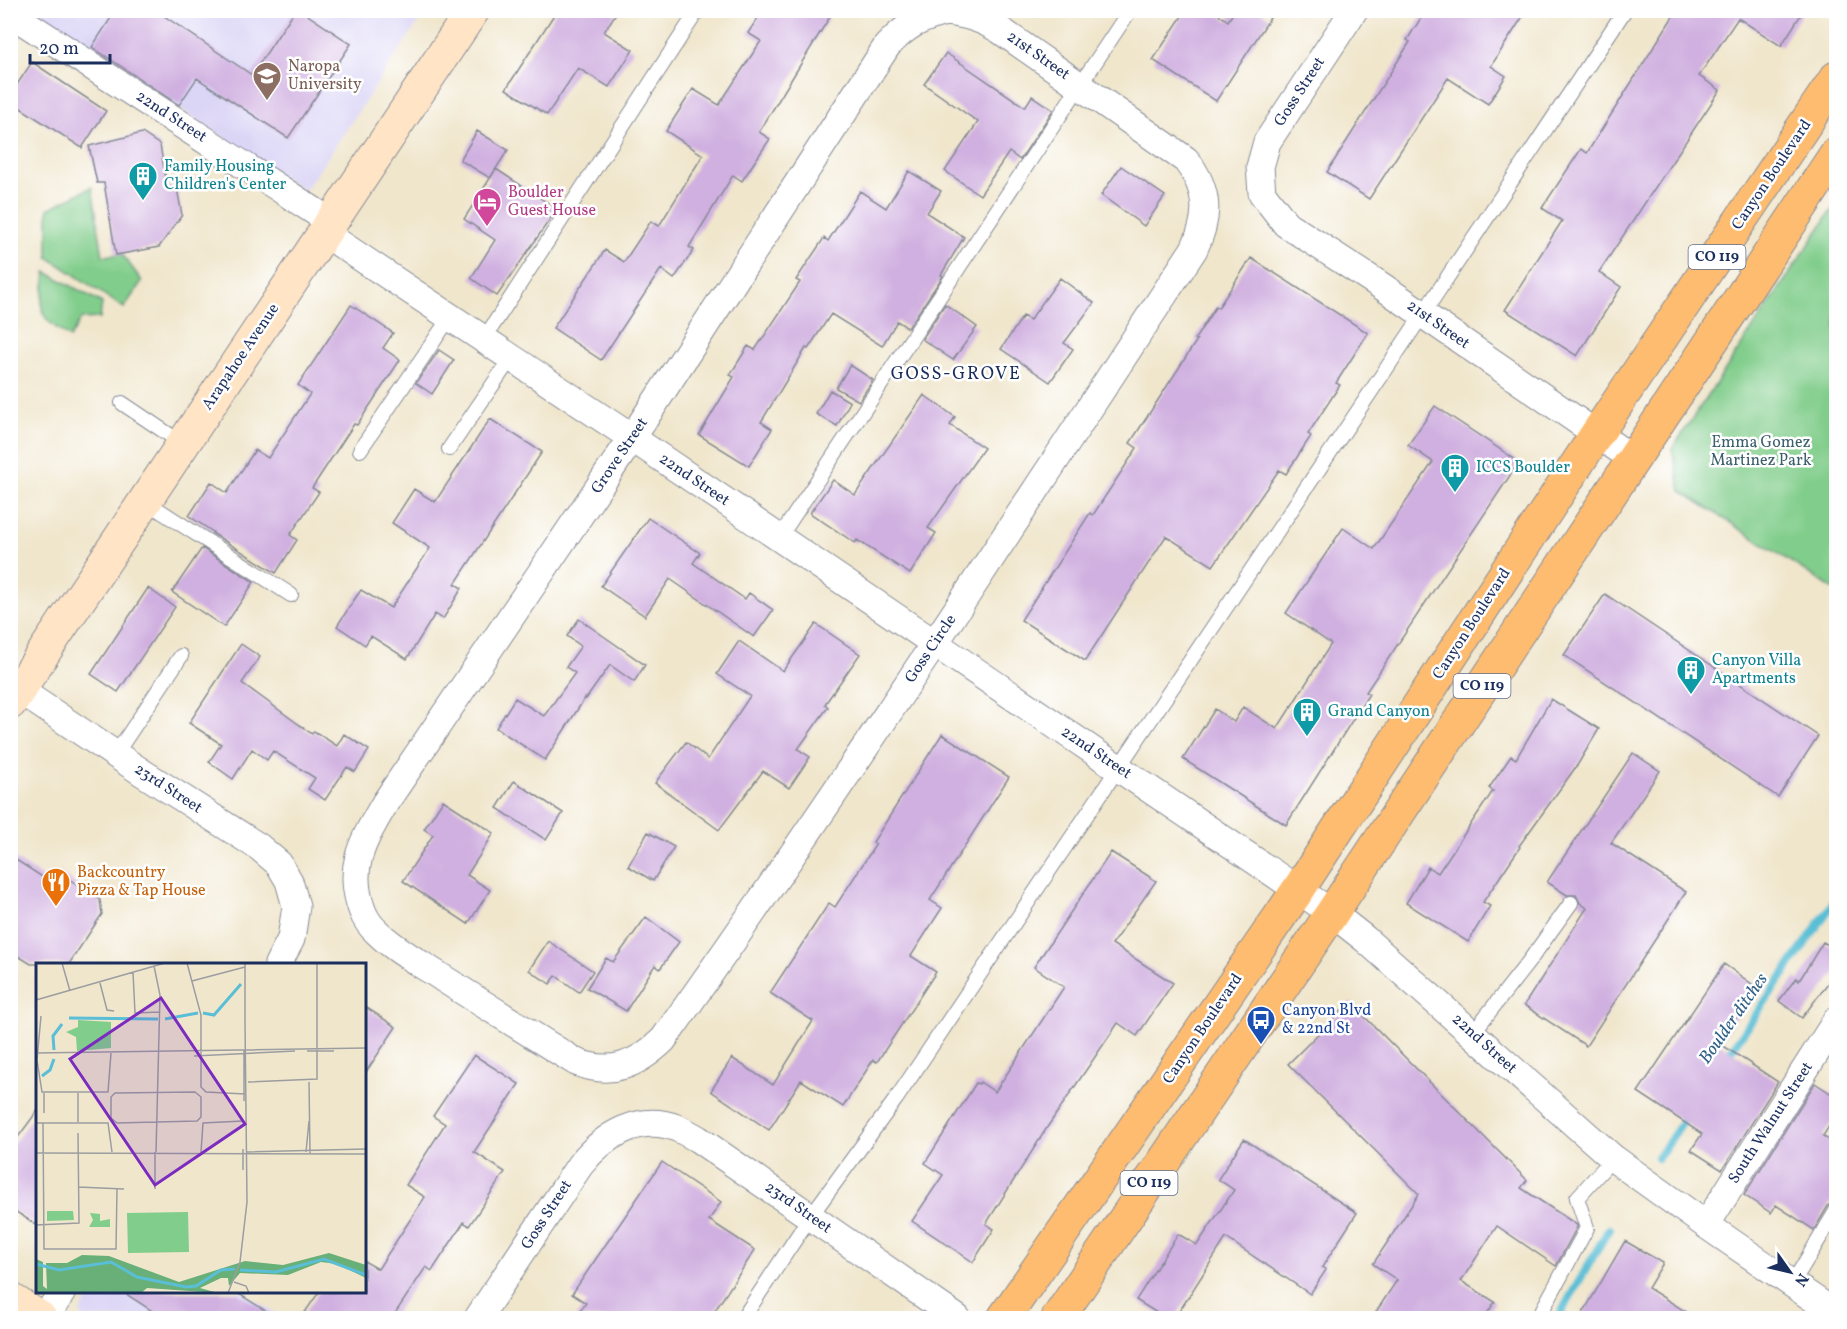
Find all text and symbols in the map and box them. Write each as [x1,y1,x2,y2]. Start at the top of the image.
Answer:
street label: 21st Street [1002,26,1074,86]
scale bar [30,27,110,65]
text: 20 m [39,37,79,62]
street label: Goss Street [1269,53,1331,131]
place label: Naropa University [288,56,362,96]
school or university icon: Naropa University [251,60,283,102]
street label: 22nd Street [131,86,211,148]
street label: Canyon Boulevard [1727,115,1817,235]
place label: Family Housing Children's Center [164,156,286,196]
building icon: Family Housing Children's Center [127,160,159,202]
place label: Boulder Guest House [508,182,596,222]
hotel icon: Boulder Guest House [471,186,503,228]
road number: CO 119 [1688,245,1746,269]
street label: 21st Street [1402,295,1474,355]
street label: Arapahoe Avenue [197,299,285,415]
district label: GOSS-GROVE [891,362,1021,387]
street label: Grove Street [586,413,654,499]
park label: Emma Gomez Martinez Park [1710,432,1812,472]
street label: 22nd Street [654,448,734,512]
building icon: ICCS Boulder [1439,452,1471,494]
place label: ICCS Boulder [1476,457,1570,479]
street label: Canyon Boulevard [1428,564,1516,684]
street label: Goss Circle [900,610,962,688]
place label: Canyon Villa Apartments [1712,650,1801,690]
building icon: Canyon Villa Apartments [1675,654,1707,696]
road number: CO 119 [1454,674,1510,698]
building icon: Grand Canyon [1291,696,1323,738]
place label: Grand Canyon [1328,701,1430,723]
street label: 22nd Street [1056,721,1136,785]
street label: 23rd Street [130,759,207,819]
place label: Backcountry Pizza & Tap House [77,862,206,902]
restaurant icon: Backcountry Pizza & Tap House [40,866,72,908]
inset map [36,963,366,1293]
water label: Boulder ditches [1694,968,1775,1069]
street label: Canyon Boulevard [1158,969,1248,1089]
place label: Canyon Blvd & 22nd St [1282,1000,1371,1040]
bus stop icon: Canyon Blvd & 22nd St [1245,1004,1277,1046]
street label: 22nd Street [1447,1009,1522,1079]
street label: South Walnut Street [1723,1057,1819,1188]
road number: CO 119 [1120,1171,1178,1195]
street label: Goss Street [516,1176,578,1254]
street label: 23rd Street [760,1177,836,1239]
north arrow [1760,1242,1820,1302]
text: N [1788,1268,1813,1291]

